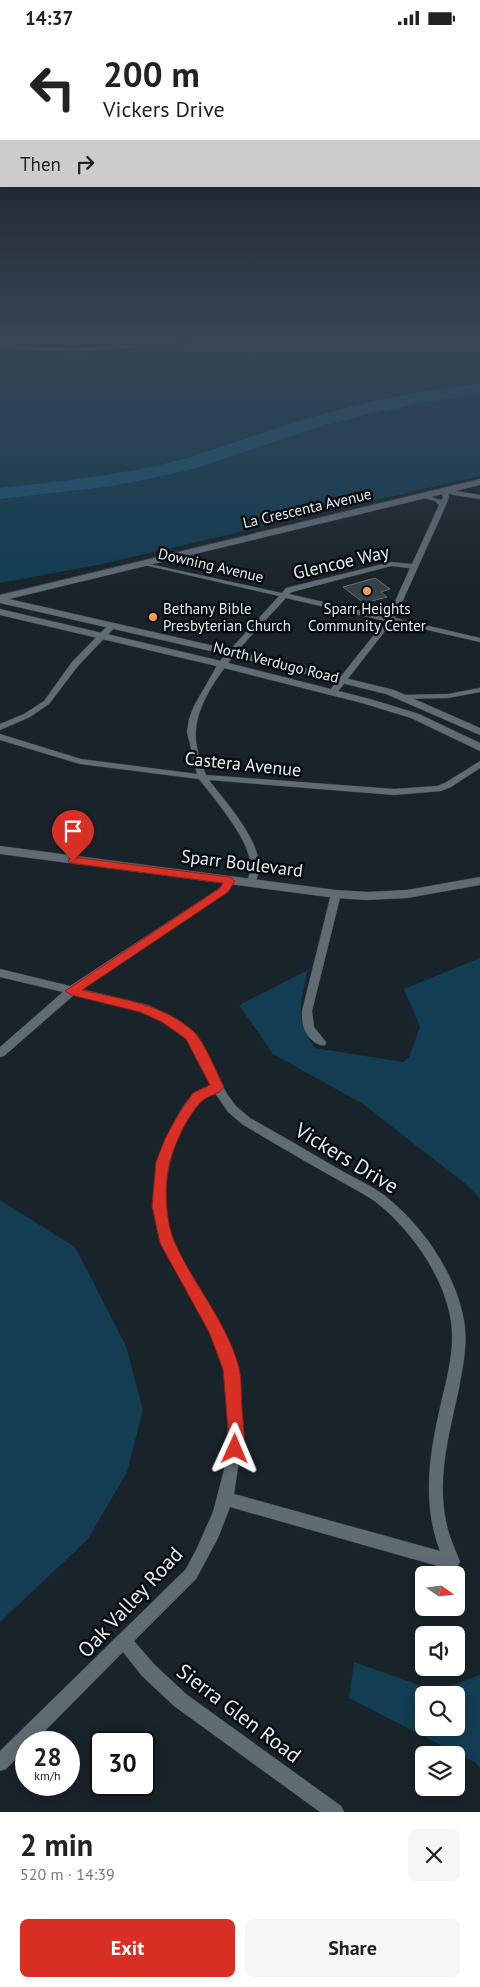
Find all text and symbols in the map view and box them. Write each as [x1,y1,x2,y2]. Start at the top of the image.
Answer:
text: 14:37 [25,6,73,30]
text: 200 m [103,51,200,97]
icon: left [20,55,85,120]
text: Vickers Drive [103,95,225,123]
icon: right [71,150,99,178]
text: Then [20,152,61,176]
street label: La Crescenta Avenue [241,484,373,532]
street label: Glencoe Way [291,540,392,584]
street label: Downing Avenue [156,544,266,586]
marker: Sparr Heights Community Center [361,585,373,597]
place label: Bethany Bible Presbyterian Church [163,599,291,635]
place label: Sparr Heights Community Center [308,599,426,635]
marker: Bethany Bible Presbyterian Church [147,611,159,623]
street label: North Verdugo Road [211,637,341,687]
street label: Castera Avenue [184,746,302,782]
pin [52,810,94,861]
icon: arrive [59,817,87,845]
street label: Sparr Boulevard [180,844,304,882]
street label: Vickers Drive [289,1116,404,1199]
position arrow [208,1422,260,1474]
street label: Oak Valley Road [72,1541,188,1663]
north arrow [415,1566,465,1616]
map controls [415,1566,465,1796]
button: sound [415,1626,465,1676]
street label: Sierra Glen Road [171,1657,307,1769]
button: search [415,1686,465,1736]
speed limit sign: 30 [90,1731,155,1796]
text: 28 [33,1741,62,1773]
button: layers [415,1746,465,1796]
text: km/h [34,1768,61,1783]
text: 2 min [20,1825,93,1864]
button: close [408,1829,460,1881]
text: 520 m · 14:39 [20,1864,115,1884]
button: Exit [20,1919,235,1977]
button: Share [245,1919,460,1977]

